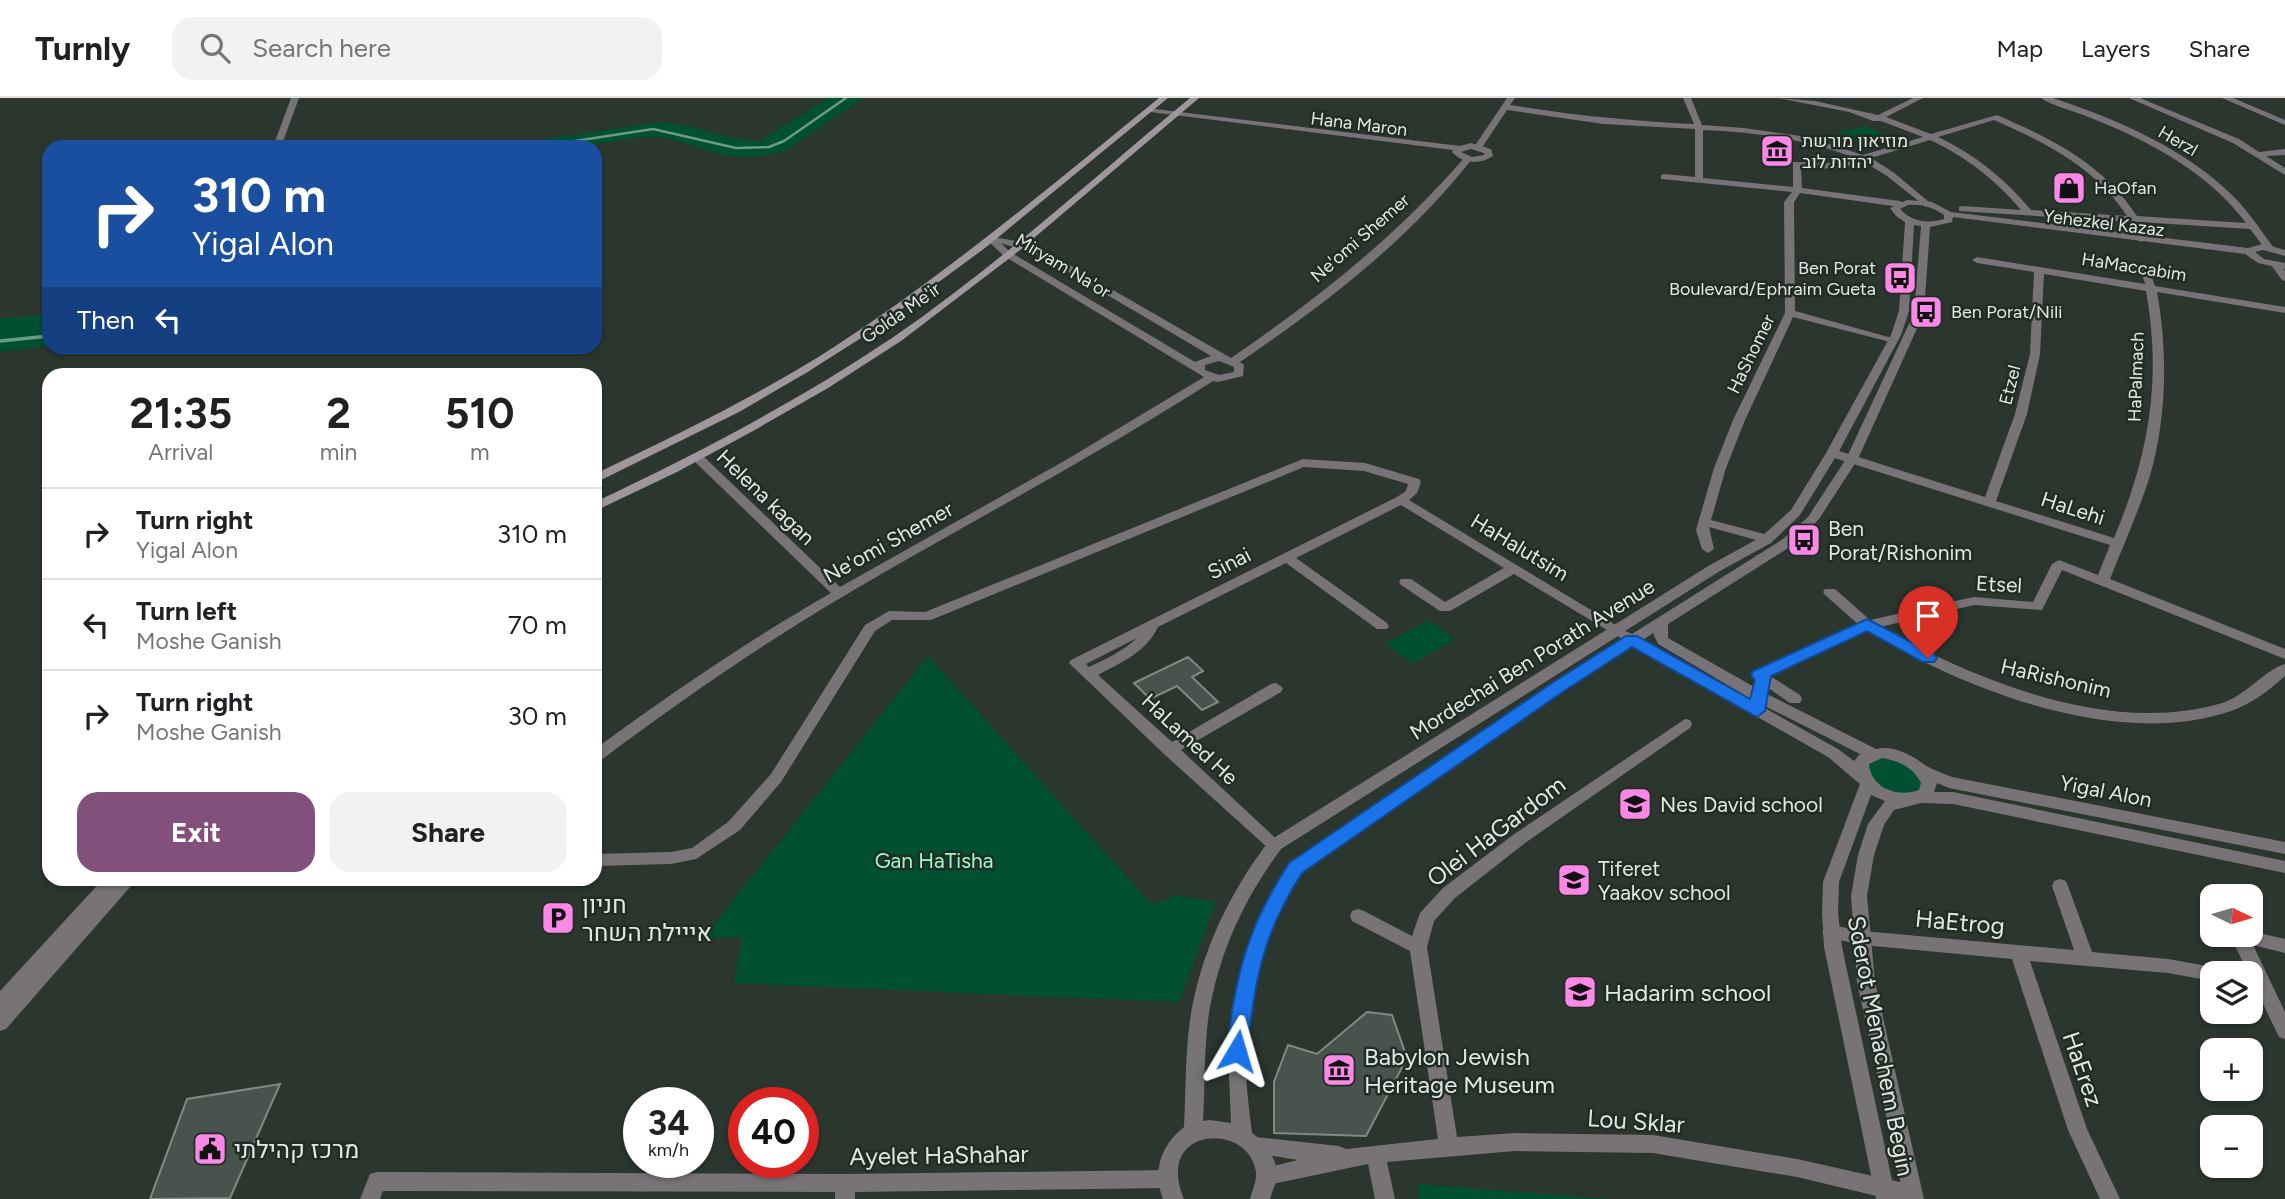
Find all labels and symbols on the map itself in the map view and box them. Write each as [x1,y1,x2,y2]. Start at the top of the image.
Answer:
street label: Hana Maron [1309,107,1409,141]
street label: Herzl [2154,121,2202,161]
place label: מוזיאון מורשת יהדות לוב [1802,130,1908,173]
museum icon: מוזיאון מורשת יהדות לוב [1758,132,1796,170]
shop icon: HaOfan [2050,169,2088,207]
place label: HaOfan [2094,177,2156,199]
street label: Ne'omi Shemer [1306,189,1414,287]
street label: Yehezkel Kazaz [2042,205,2166,241]
street label: Miryam Na'or [1012,229,1114,303]
street label: HaMaccabim [2080,248,2188,286]
place label: Ben Porat Boulevard/Ephraim Gueta [1669,257,1876,300]
bus stop icon: Ben Porat Boulevard/Ephraim Gueta [1881,259,1919,297]
street label: Golda Me'ir [857,278,945,348]
bus stop icon: Ben Porat/Nili [1907,293,1945,331]
place label: Ben Porat/Nili [1951,301,2062,323]
street label: HaShomer [1722,311,1780,397]
street label: HaPalmach [2123,331,2149,423]
street label: Etzel [1994,363,2026,407]
street label: Helena kagan [712,444,820,550]
street label: HaLehi [2038,486,2108,530]
street label: Ne'omi Shemer [819,496,957,588]
street label: HaHalutsim [1467,508,1573,586]
place label: Ben Porat/Rishonim [1828,516,1972,565]
bus stop icon: Ben Porat/Rishonim [1785,521,1823,559]
street label: Sinai [1203,542,1255,584]
street label: Etsel [1975,570,2023,598]
street label: Mordechai Ben Porath Avenue [1405,573,1659,745]
pin [1898,586,1958,658]
street label: HaRishonim [1998,653,2114,703]
street label: HaLamed He [1137,688,1243,790]
street label: Olei HaGardom [1421,770,1571,892]
street label: Yigal Alon [2058,770,2154,812]
school or university icon: Nes David school [1616,785,1654,823]
place label: Nes David school [1660,792,1823,817]
park label: Gan HaTisha [875,848,993,873]
place label: Tiferet Yaakov school [1598,856,1731,905]
school or university icon: Tiferet Yaakov school [1555,861,1593,899]
north arrow [2200,884,2263,947]
place label: חניון אייילת השחר [582,890,712,947]
parking icon: חניון אייילת השחר [539,899,577,937]
street label: HaEtrog [1914,904,2006,940]
street label: Sderot Menachem Begin [1842,913,1920,1179]
school or university icon: Hadarim school [1561,973,1599,1011]
place label: Hadarim school [1604,978,1771,1007]
position arrow [1200,1014,1274,1088]
street label: HaErez [2057,1028,2109,1110]
place label: Babylon Jewish Heritage Museum [1364,1042,1555,1099]
museum icon: Babylon Jewish Heritage Museum [1320,1051,1358,1089]
speed limit sign: 40 [728,1087,819,1178]
street label: Lou Sklar [1586,1103,1686,1139]
public building icon: מרכז קהילתי [191,1130,229,1168]
place label: מרכז קהילתי [234,1135,359,1164]
street label: Ayelet HaShahar [849,1139,1029,1171]

